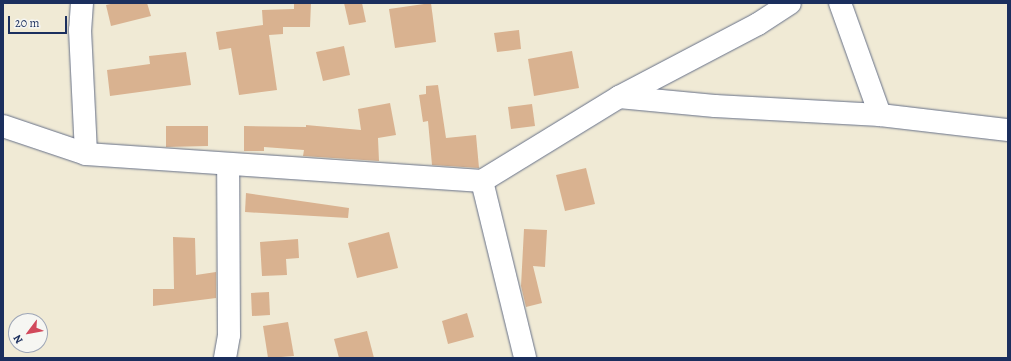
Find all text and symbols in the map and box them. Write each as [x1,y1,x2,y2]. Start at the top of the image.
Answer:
scale bar [10,8,69,34]
text: 20 m [15,15,39,31]
north arrow [8,313,48,353]
text: N [10,332,27,346]

